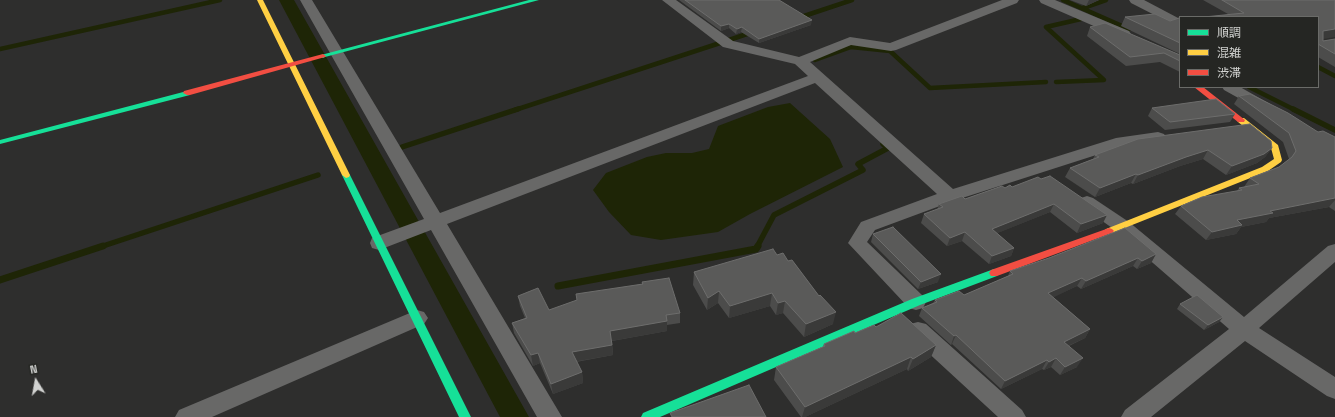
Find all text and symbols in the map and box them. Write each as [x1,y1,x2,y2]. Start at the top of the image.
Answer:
legend [1179,16,1319,88]
text: 順調 [1217,25,1241,41]
text: 混雑 [1217,45,1241,61]
text: 渋滞 [1217,65,1241,81]
north arrow [16,361,56,401]
text: N [29,362,39,377]

